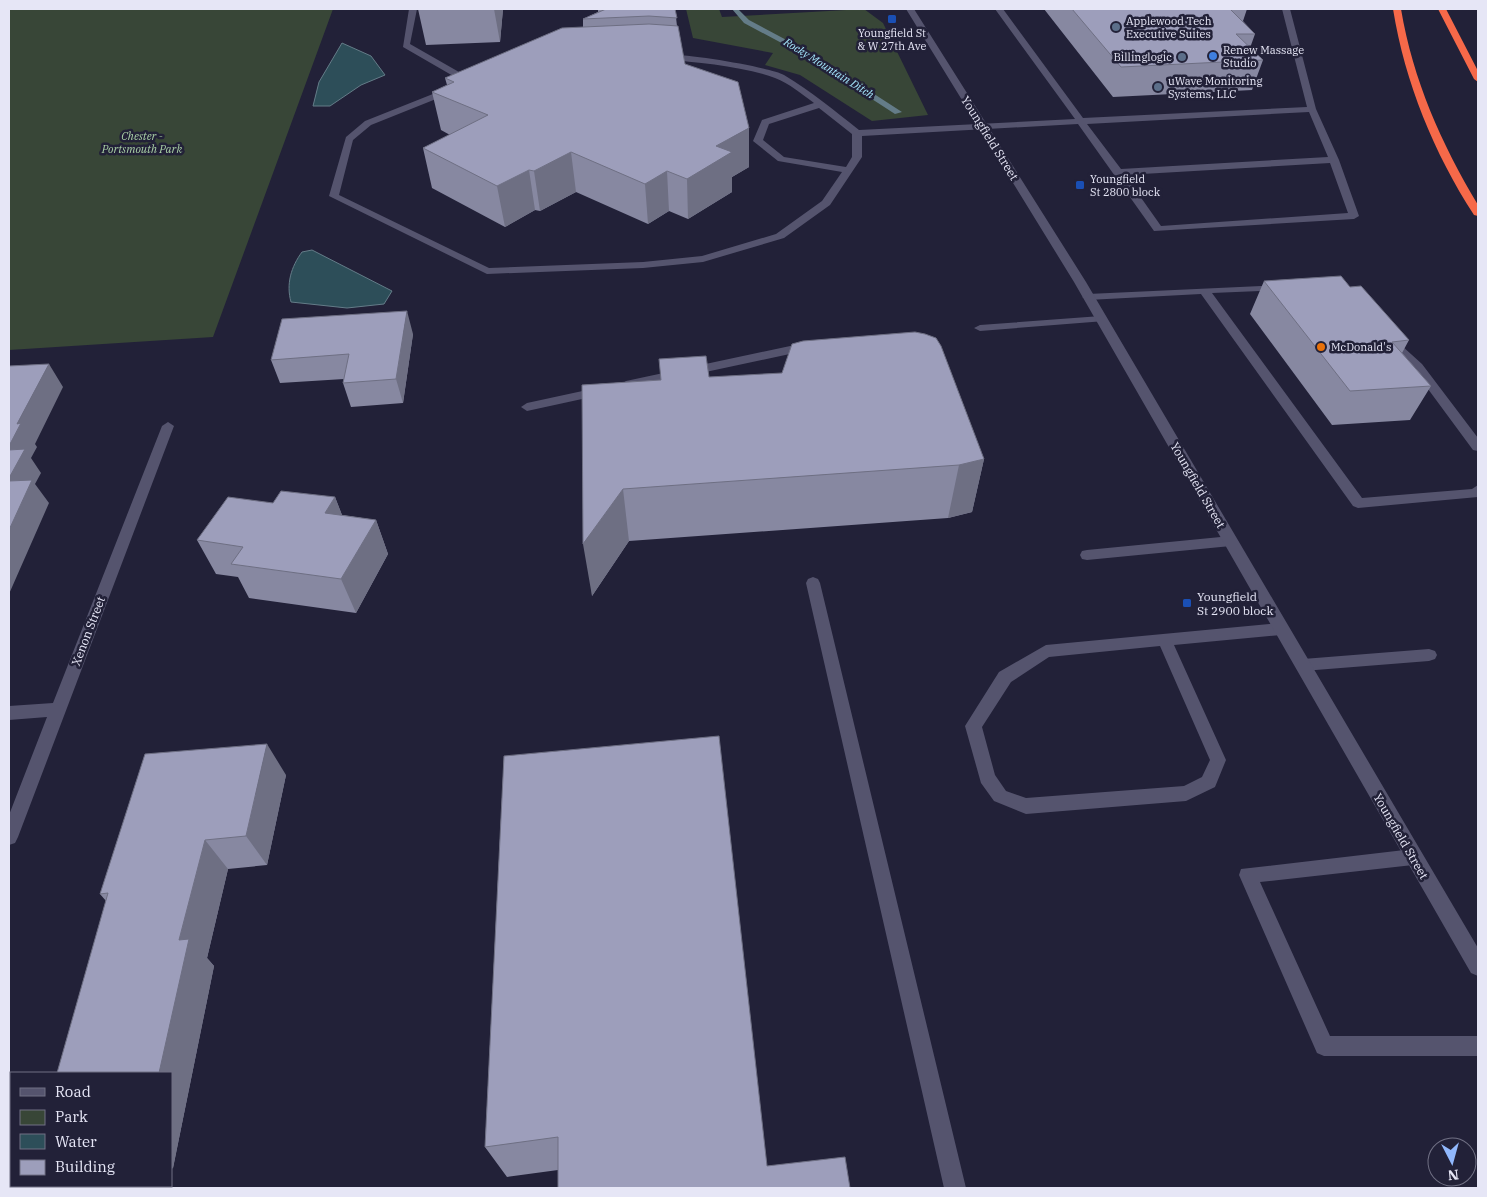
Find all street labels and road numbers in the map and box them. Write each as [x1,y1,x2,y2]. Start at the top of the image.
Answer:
street label: Youngfield Street [958,93,1022,183]
street label: Youngfield Street [1167,439,1229,531]
street label: Xenon Street [68,594,108,668]
street label: Youngfield Street [1370,790,1432,882]

